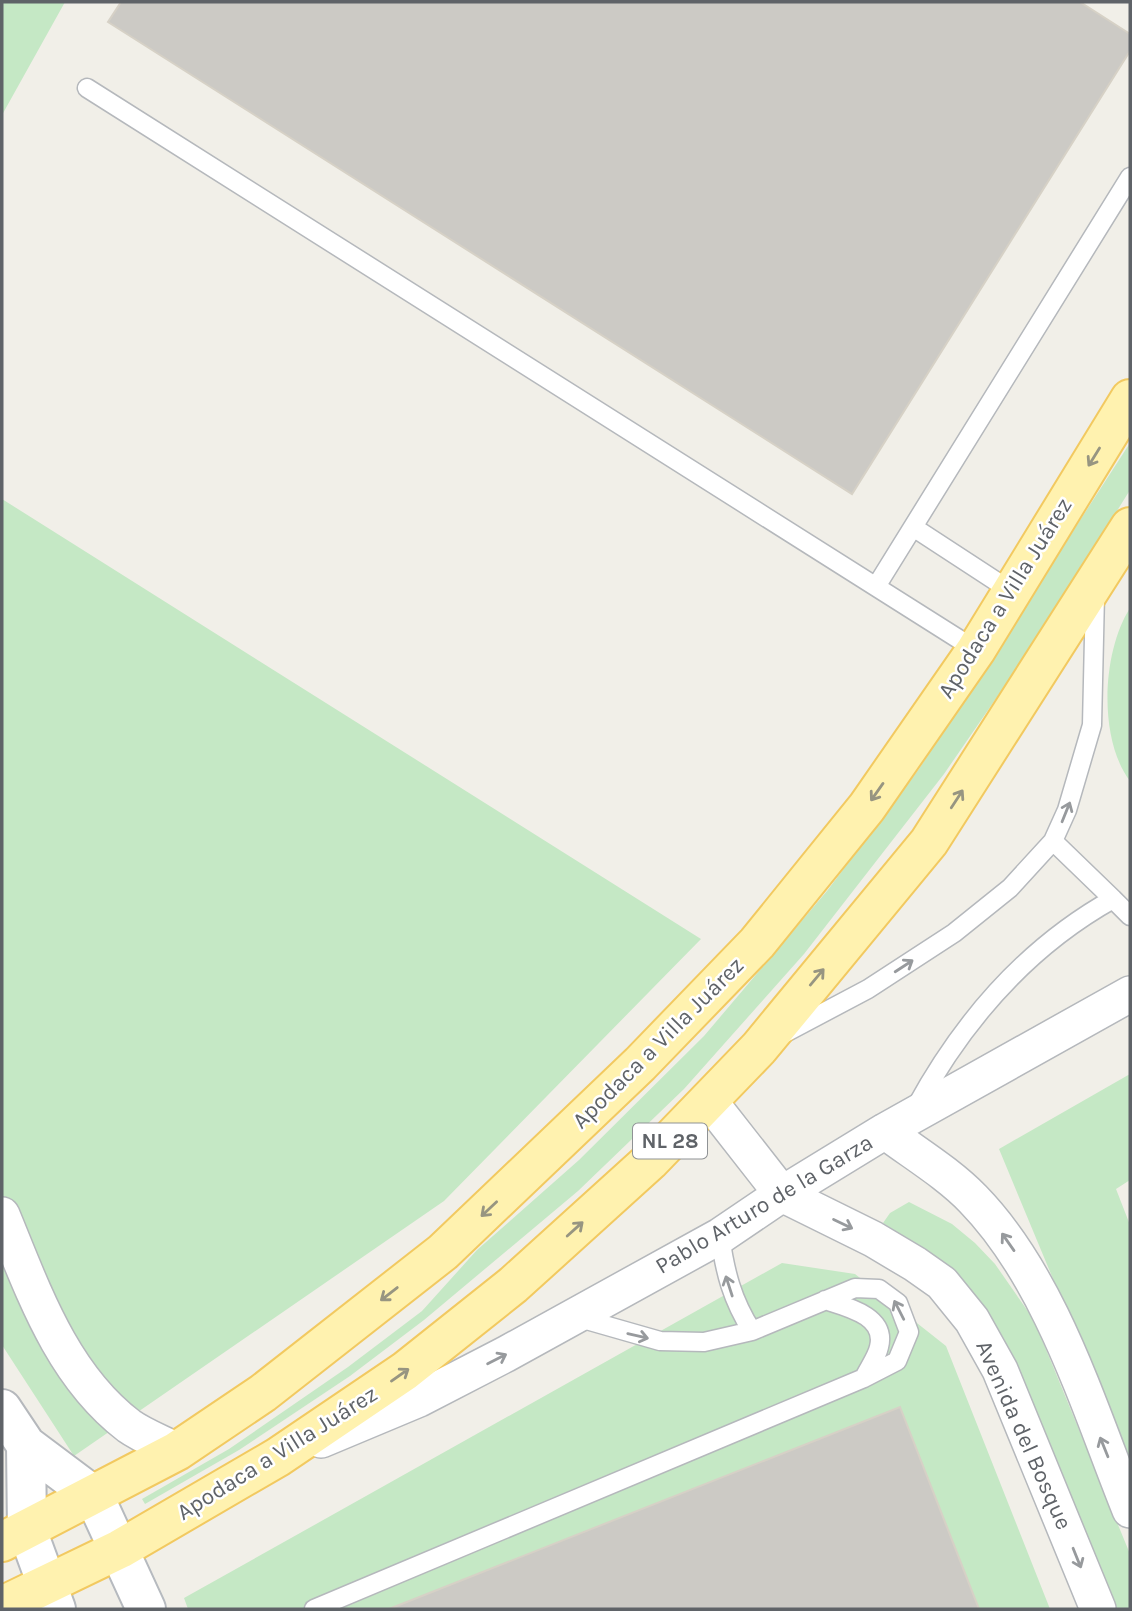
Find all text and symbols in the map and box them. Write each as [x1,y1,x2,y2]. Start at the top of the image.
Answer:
one-way arrow [1087,447,1101,467]
street label: Apodaca a Villa Juárez [932,493,1078,703]
one-way arrow [870,782,884,801]
one-way arrow [950,789,964,809]
one-way arrow [1060,802,1073,824]
street label: Apodaca a Villa Juárez [567,952,749,1134]
one-way arrow [893,959,913,973]
one-way arrow [809,969,825,987]
road number: NL 28 [633,1124,707,1158]
street label: Pablo Arturo de la Garza [650,1128,878,1280]
one-way arrow [481,1200,498,1217]
one-way arrow [832,1217,853,1231]
one-way arrow [565,1222,583,1238]
one-way arrow [1001,1233,1015,1252]
one-way arrow [722,1275,735,1297]
one-way arrow [381,1287,399,1302]
one-way arrow [892,1301,906,1321]
one-way arrow [626,1330,649,1343]
street label: Avenida del Bosque [970,1336,1078,1534]
one-way arrow [486,1352,507,1365]
one-way arrow [390,1368,409,1382]
street label: Apodaca a Villa Juárez [172,1380,382,1526]
one-way arrow [1097,1437,1110,1458]
one-way arrow [1071,1547,1084,1568]

